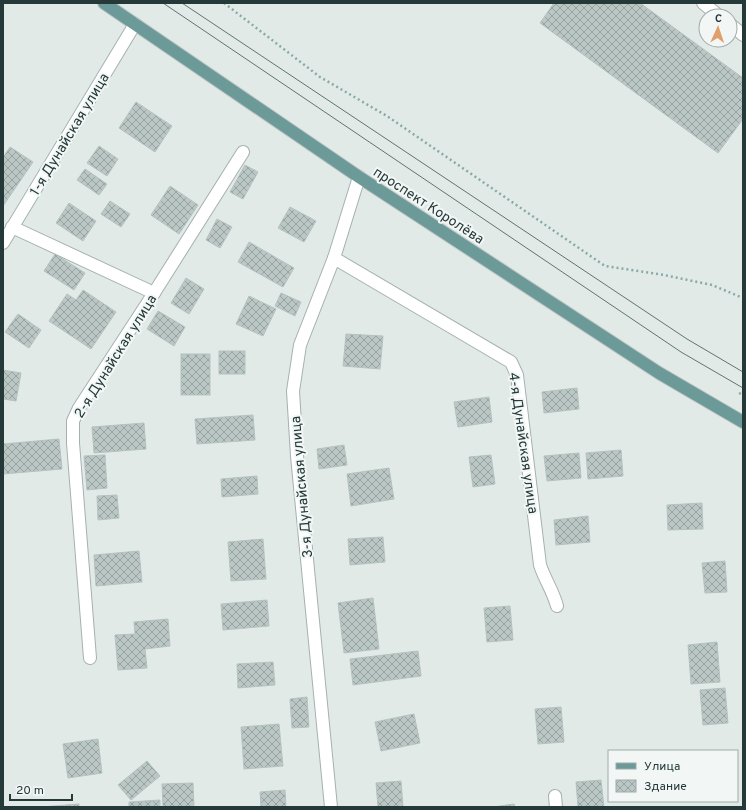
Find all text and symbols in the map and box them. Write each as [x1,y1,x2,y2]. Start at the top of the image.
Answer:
north arrow [698,8,738,48]
text: С [715,12,722,26]
street label: 1-я Дунайская улица [27,70,114,199]
street label: проспект Королёва [370,164,487,248]
street label: 2-я Дунайская улица [71,292,161,422]
street label: 4-я Дунайская улица [504,371,541,515]
street label: 3-я Дунайская улица [288,415,317,559]
legend [608,750,738,802]
text: Улица [644,759,680,775]
scale bar [10,776,72,802]
text: Здание [644,779,687,795]
text: 20 m [16,783,44,799]

